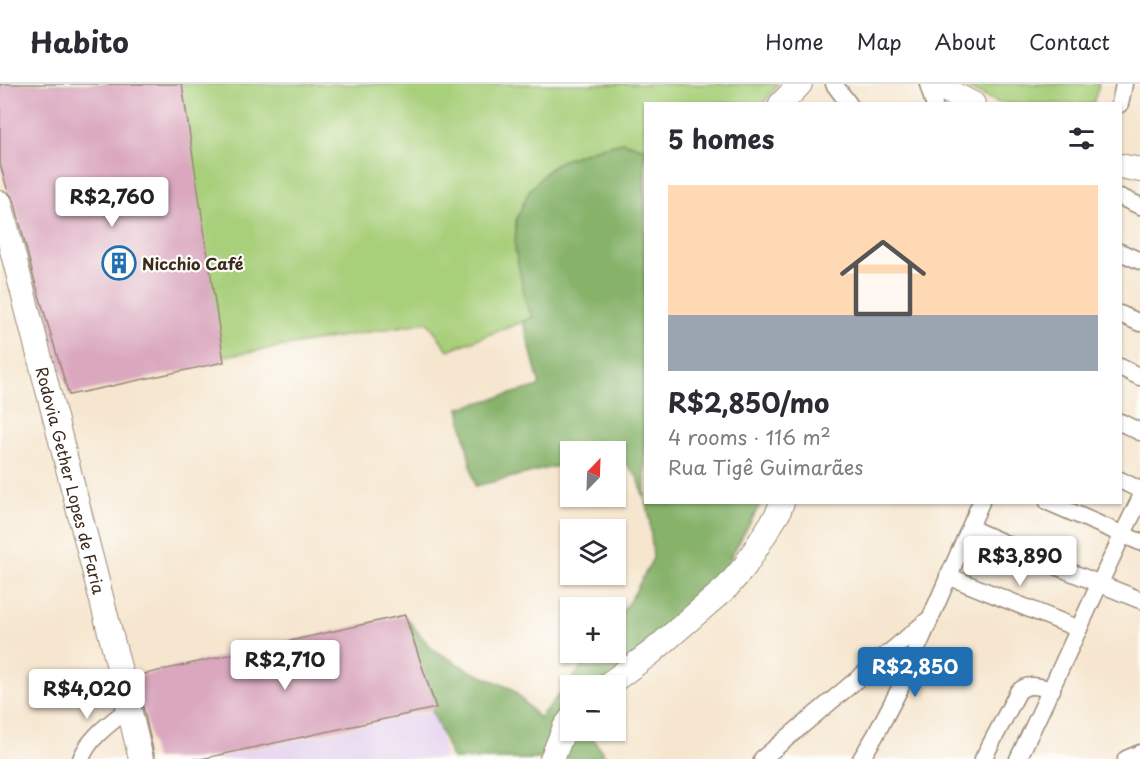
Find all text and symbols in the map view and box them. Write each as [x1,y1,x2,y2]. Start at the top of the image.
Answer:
text: Habito [30,20,129,63]
text: Home [765,25,824,57]
text: Map [857,25,902,57]
text: About [935,25,996,57]
text: Contact [1029,25,1110,57]
text: 5 homes [668,119,774,158]
icon: filters [1065,122,1098,155]
pin: R$2,760 [57,177,167,228]
text: R$2,760 [69,181,155,211]
icon: home [829,224,937,332]
building icon: Nicchio Café [101,245,137,281]
place label: Nicchio Café [142,251,244,275]
street label: Rodovia Gether Lopes de Faria [30,364,112,596]
text: R$2,850/mo [668,383,829,422]
text: 4 rooms · 116 m² [668,422,831,452]
north arrow [560,441,626,507]
map controls [560,441,626,741]
text: Rua Tigê Guimarães [668,452,863,482]
button: layers [560,519,626,585]
pin: R$3,890 [965,536,1075,587]
text: R$3,890 [978,540,1062,570]
button: + [560,597,626,663]
pin: R$2,710 [230,640,340,691]
text: R$2,710 [245,644,325,674]
pin: R$2,850 [860,647,970,698]
text: R$2,850 [872,651,958,681]
pin: R$4,020 [32,669,142,720]
text: R$4,020 [43,673,131,703]
button: − [560,675,626,741]

